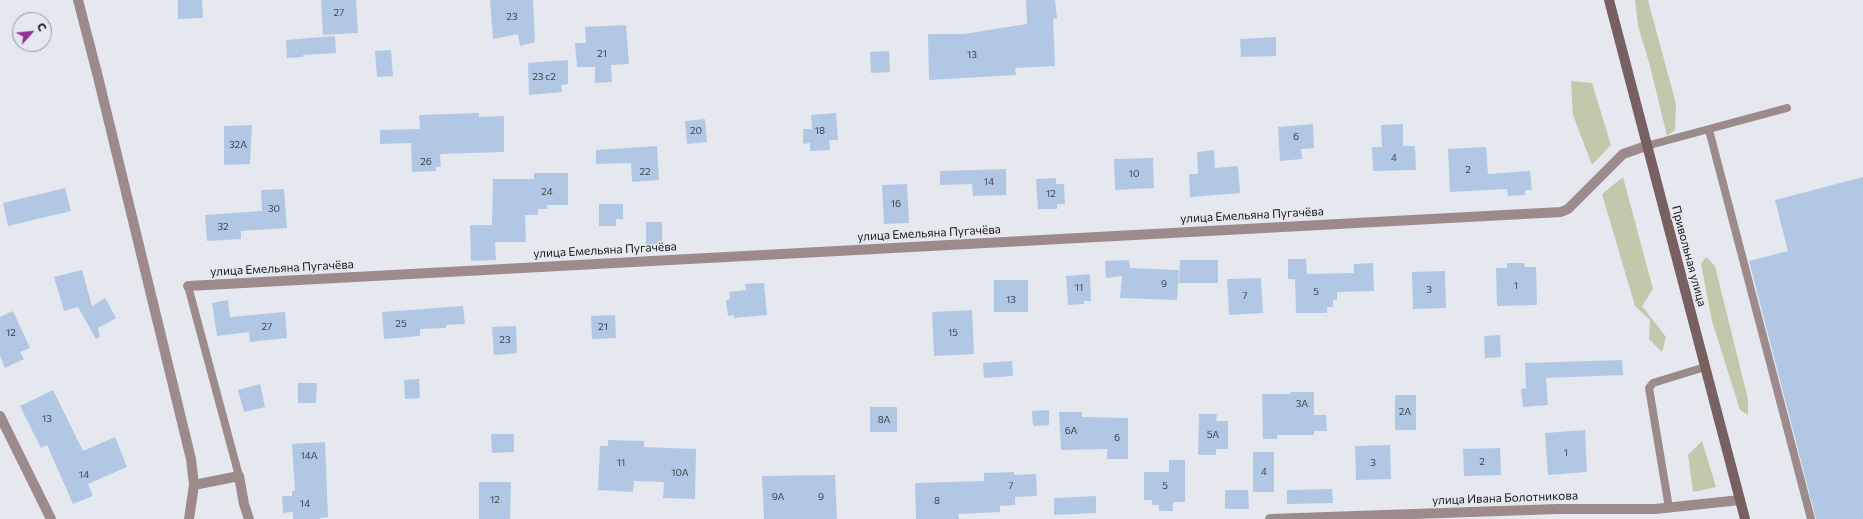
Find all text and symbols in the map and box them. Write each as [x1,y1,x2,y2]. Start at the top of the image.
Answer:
house number: 27 [334,7,344,19]
house number: 23 [506,11,518,23]
north arrow [12,12,52,52]
text: С [35,20,50,33]
house number: 21 [597,48,607,60]
house number: 13 [967,49,977,61]
house number: 23 с2 [532,71,556,83]
house number: 20 [690,125,702,137]
house number: 18 [815,125,825,137]
house number: 6 [1293,131,1299,143]
house number: 32А [229,139,247,151]
house number: 4 [1391,152,1397,164]
house number: 26 [420,156,432,168]
house number: 2 [1465,164,1471,176]
house number: 22 [639,166,651,178]
house number: 10 [1129,168,1139,180]
house number: 14 [984,176,994,188]
house number: 24 [541,186,553,198]
house number: 12 [1046,188,1056,200]
house number: 16 [891,198,901,210]
house number: 30 [268,203,280,215]
street label: улица Емельяна Пугачёва [1180,204,1324,226]
street label: Привольная улица [1669,204,1709,308]
house number: 32 [217,221,229,233]
street label: улица Емельяна Пугачёва [857,222,1001,244]
street label: улица Емельяна Пугачёва [533,239,677,261]
street label: улица Емельяна Пугачёва [210,257,354,279]
house number: 9 [1161,278,1167,290]
house number: 1 [1514,280,1518,292]
house number: 11 [1075,282,1083,294]
house number: 3 [1426,284,1432,296]
house number: 5 [1313,286,1319,298]
house number: 7 [1242,290,1248,302]
house number: 13 [1006,294,1016,306]
house number: 25 [395,318,407,330]
house number: 27 [262,321,272,333]
house number: 21 [598,321,608,333]
house number: 12 [6,327,16,339]
house number: 15 [948,327,958,339]
house number: 23 [499,334,511,346]
house number: 3А [1296,398,1308,410]
house number: 2А [1399,406,1411,418]
house number: 13 [42,413,52,425]
house number: 8А [878,414,890,426]
house number: 6А [1065,425,1077,437]
house number: 5А [1207,429,1219,441]
house number: 6 [1114,432,1120,444]
house number: 1 [1564,447,1568,459]
house number: 14А [300,450,318,462]
house number: 2 [1479,456,1485,468]
house number: 11 [617,457,625,469]
house number: 3 [1370,457,1376,469]
house number: 4 [1261,466,1267,478]
house number: 10А [671,467,689,479]
house number: 14 [79,469,89,481]
house number: 7 [1008,480,1014,492]
house number: 5 [1162,480,1168,492]
street label: улица Ивана Болотникова [1432,488,1578,508]
house number: 9А [772,491,784,503]
house number: 9 [818,491,824,503]
house number: 12 [490,494,500,506]
house number: 8 [934,495,940,507]
house number: 14 [300,498,310,510]

